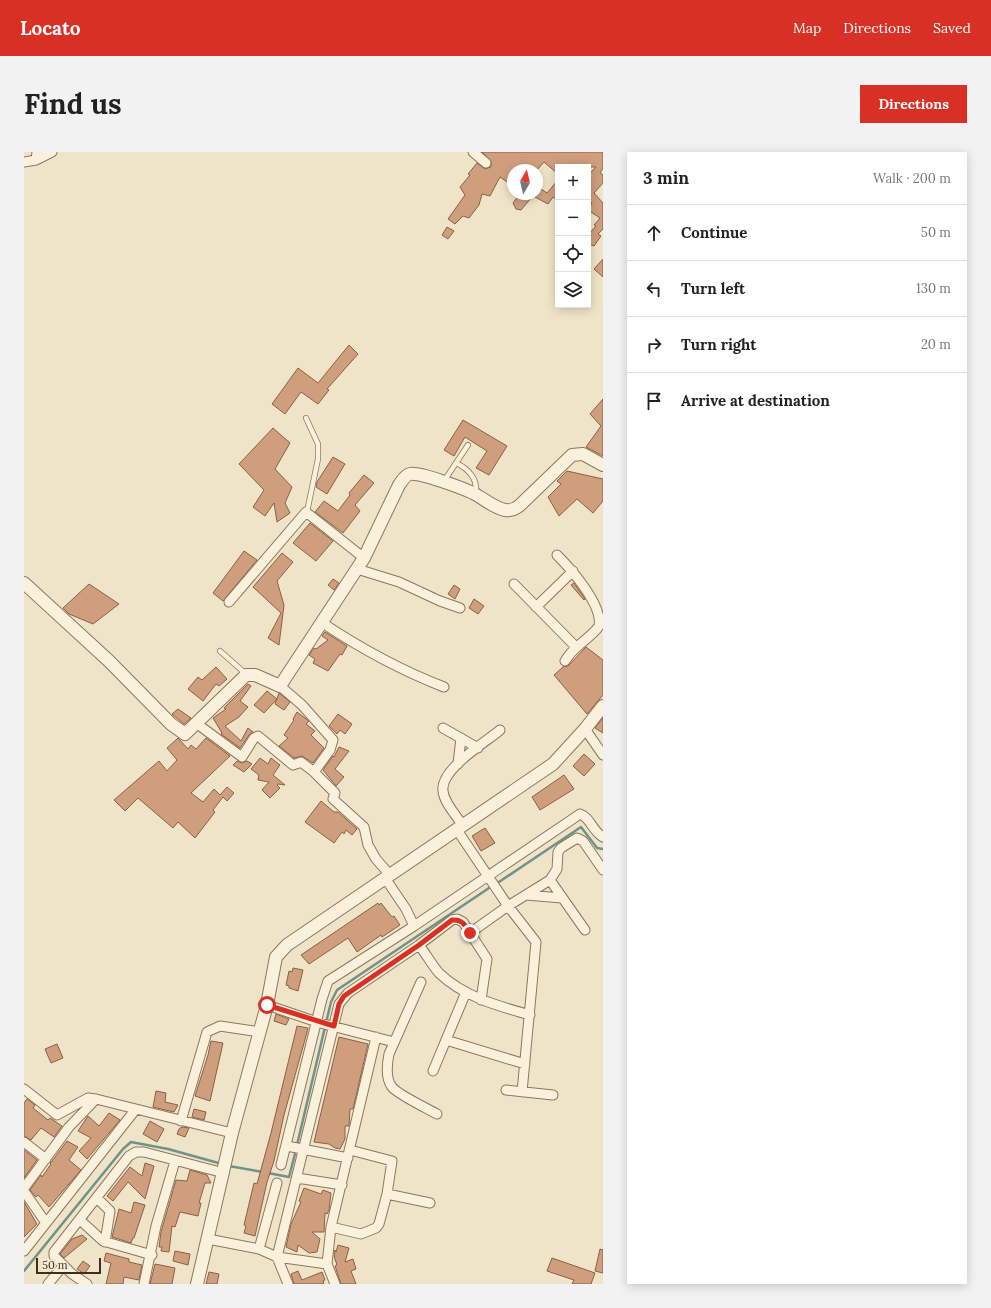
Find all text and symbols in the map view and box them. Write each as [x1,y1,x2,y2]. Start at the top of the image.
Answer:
text: Locato [20,16,81,40]
text: Map [793,19,821,37]
text: Directions [843,19,911,37]
text: Saved [933,19,971,37]
button: Directions [860,85,967,123]
text: Find us [24,86,122,122]
north arrow [507,164,543,200]
map controls [555,164,591,308]
button: + [555,164,591,200]
text: 3 min [643,167,689,189]
text: Walk · 200 m [873,170,951,187]
button: − [555,200,591,236]
icon: ahead [643,222,665,244]
text: Continue [681,223,747,242]
text: 50 m [921,224,951,241]
button: locate [555,236,591,272]
button: layers [555,272,591,308]
icon: left [643,278,665,300]
text: Turn left [681,279,745,298]
text: 130 m [916,280,951,297]
icon: right [643,334,665,356]
text: Turn right [681,335,757,354]
text: 20 m [921,336,951,353]
icon: arrive [643,390,665,412]
text: Arrive at destination [681,391,830,410]
route end [461,924,479,942]
route start [258,996,276,1014]
scale bar [36,1256,101,1275]
text: 50 m [42,1258,68,1272]

